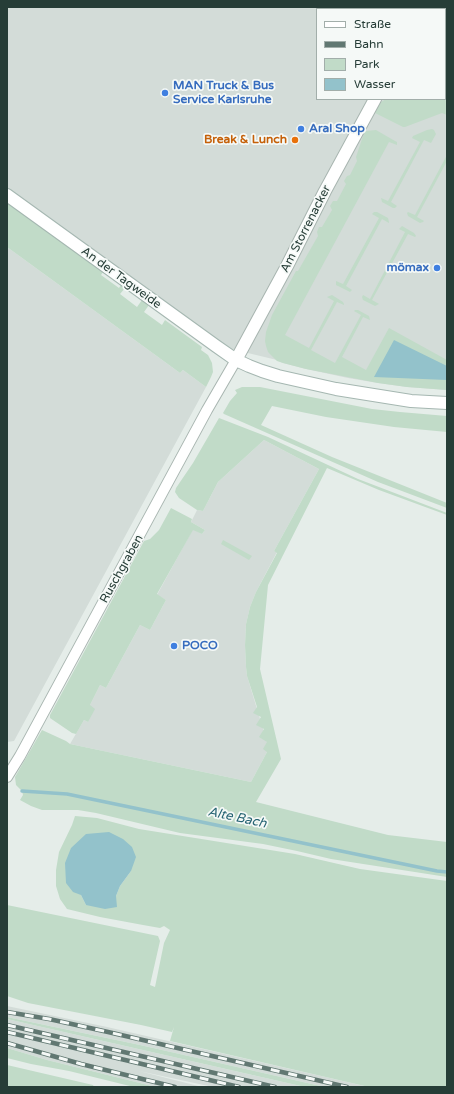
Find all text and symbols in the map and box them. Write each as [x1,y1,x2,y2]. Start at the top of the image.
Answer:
legend [316,8,446,100]
text: Straße [354,17,391,31]
text: Bahn [354,37,384,51]
text: Park [354,57,380,71]
text: Wasser [354,77,395,91]
place label: MAN Truck & Bus Service Karlsruhe [173,79,274,107]
marker: MAN Truck & Bus Service Karlsruhe [160,88,170,98]
place label: Aral Shop [309,122,365,136]
marker: Aral Shop [296,124,306,134]
place label: Break & Lunch [204,133,287,147]
marker: Break & Lunch [290,135,300,145]
street label: Am Storrenacker [278,183,334,275]
street label: An der Tagweide [78,244,164,312]
place label: mömax [386,261,429,275]
marker: mömax [432,263,442,273]
street label: Ruschgraben [97,532,147,606]
place label: POCO [182,639,218,653]
marker: POCO [169,641,179,651]
water label: Alte Bach [206,804,268,832]

